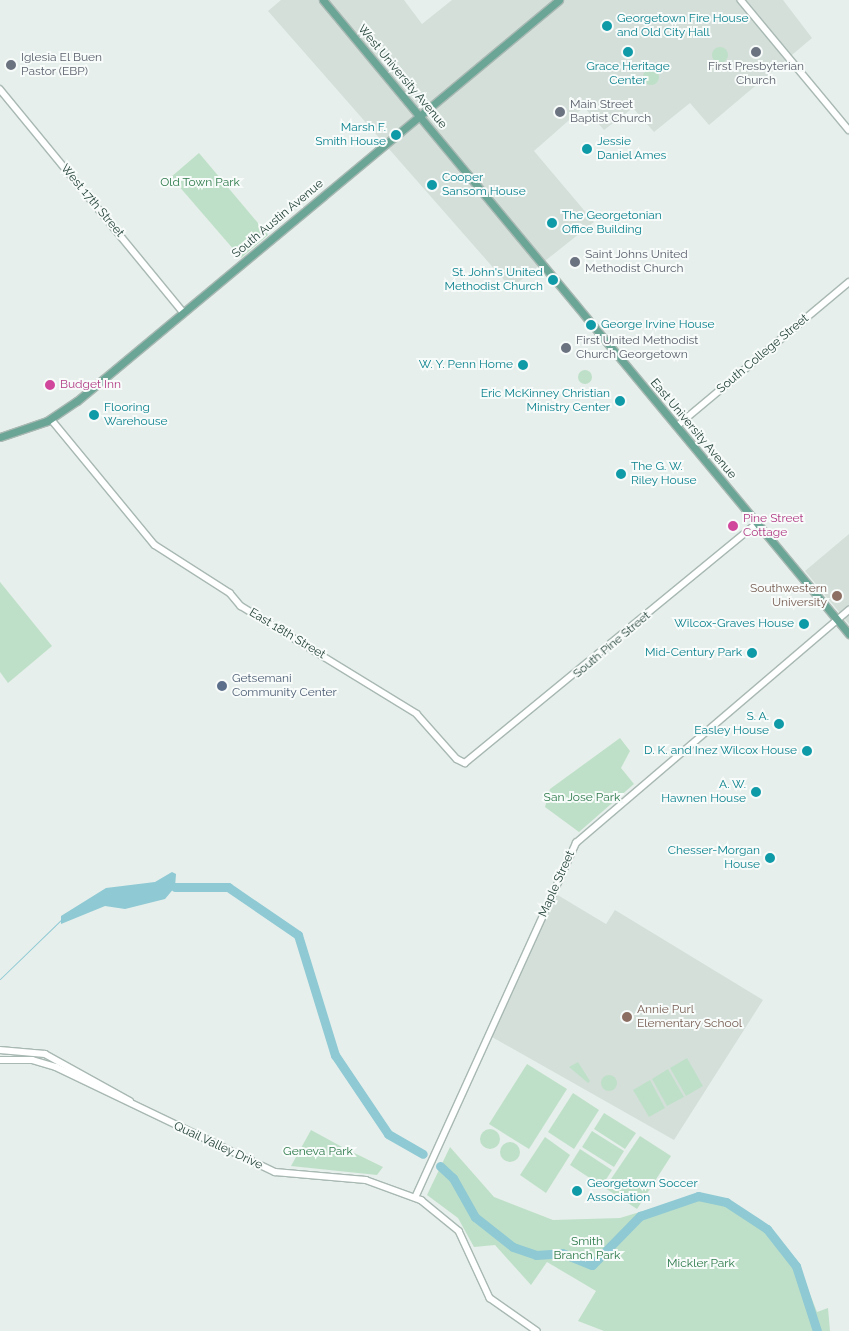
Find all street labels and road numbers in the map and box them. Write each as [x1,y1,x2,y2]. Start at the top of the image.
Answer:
street label: West University Avenue [354,22,450,132]
street label: West 17th Street [57,162,127,240]
street label: South Austin Avenue [229,176,327,262]
street label: South College Street [714,311,812,397]
street label: East University Avenue [647,376,739,482]
street label: East 18th Street [246,606,328,662]
street label: South Pine Street [571,609,653,681]
street label: Maple Street [536,849,578,919]
street label: Quail Valley Drive [171,1119,265,1173]

